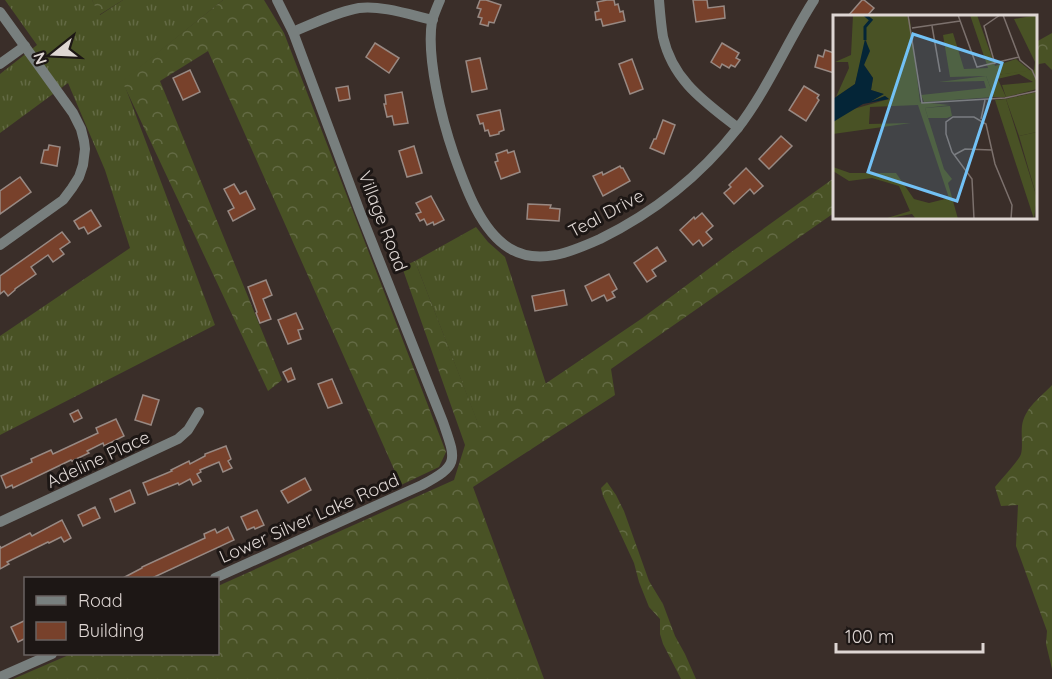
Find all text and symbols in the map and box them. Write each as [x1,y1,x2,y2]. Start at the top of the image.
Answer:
inset map [833,15,1037,219]
north arrow [24,24,84,84]
text: N [28,50,51,67]
street label: Village Road [353,168,413,274]
street label: Teal Drive [564,184,648,242]
street label: Adeline Place [43,425,153,493]
street label: Lower Silver Lake Road [215,468,403,568]
legend [24,577,219,655]
text: Road [78,589,123,612]
scale bar [836,616,983,654]
text: Building [78,619,144,642]
text: 100 m [845,625,894,648]

